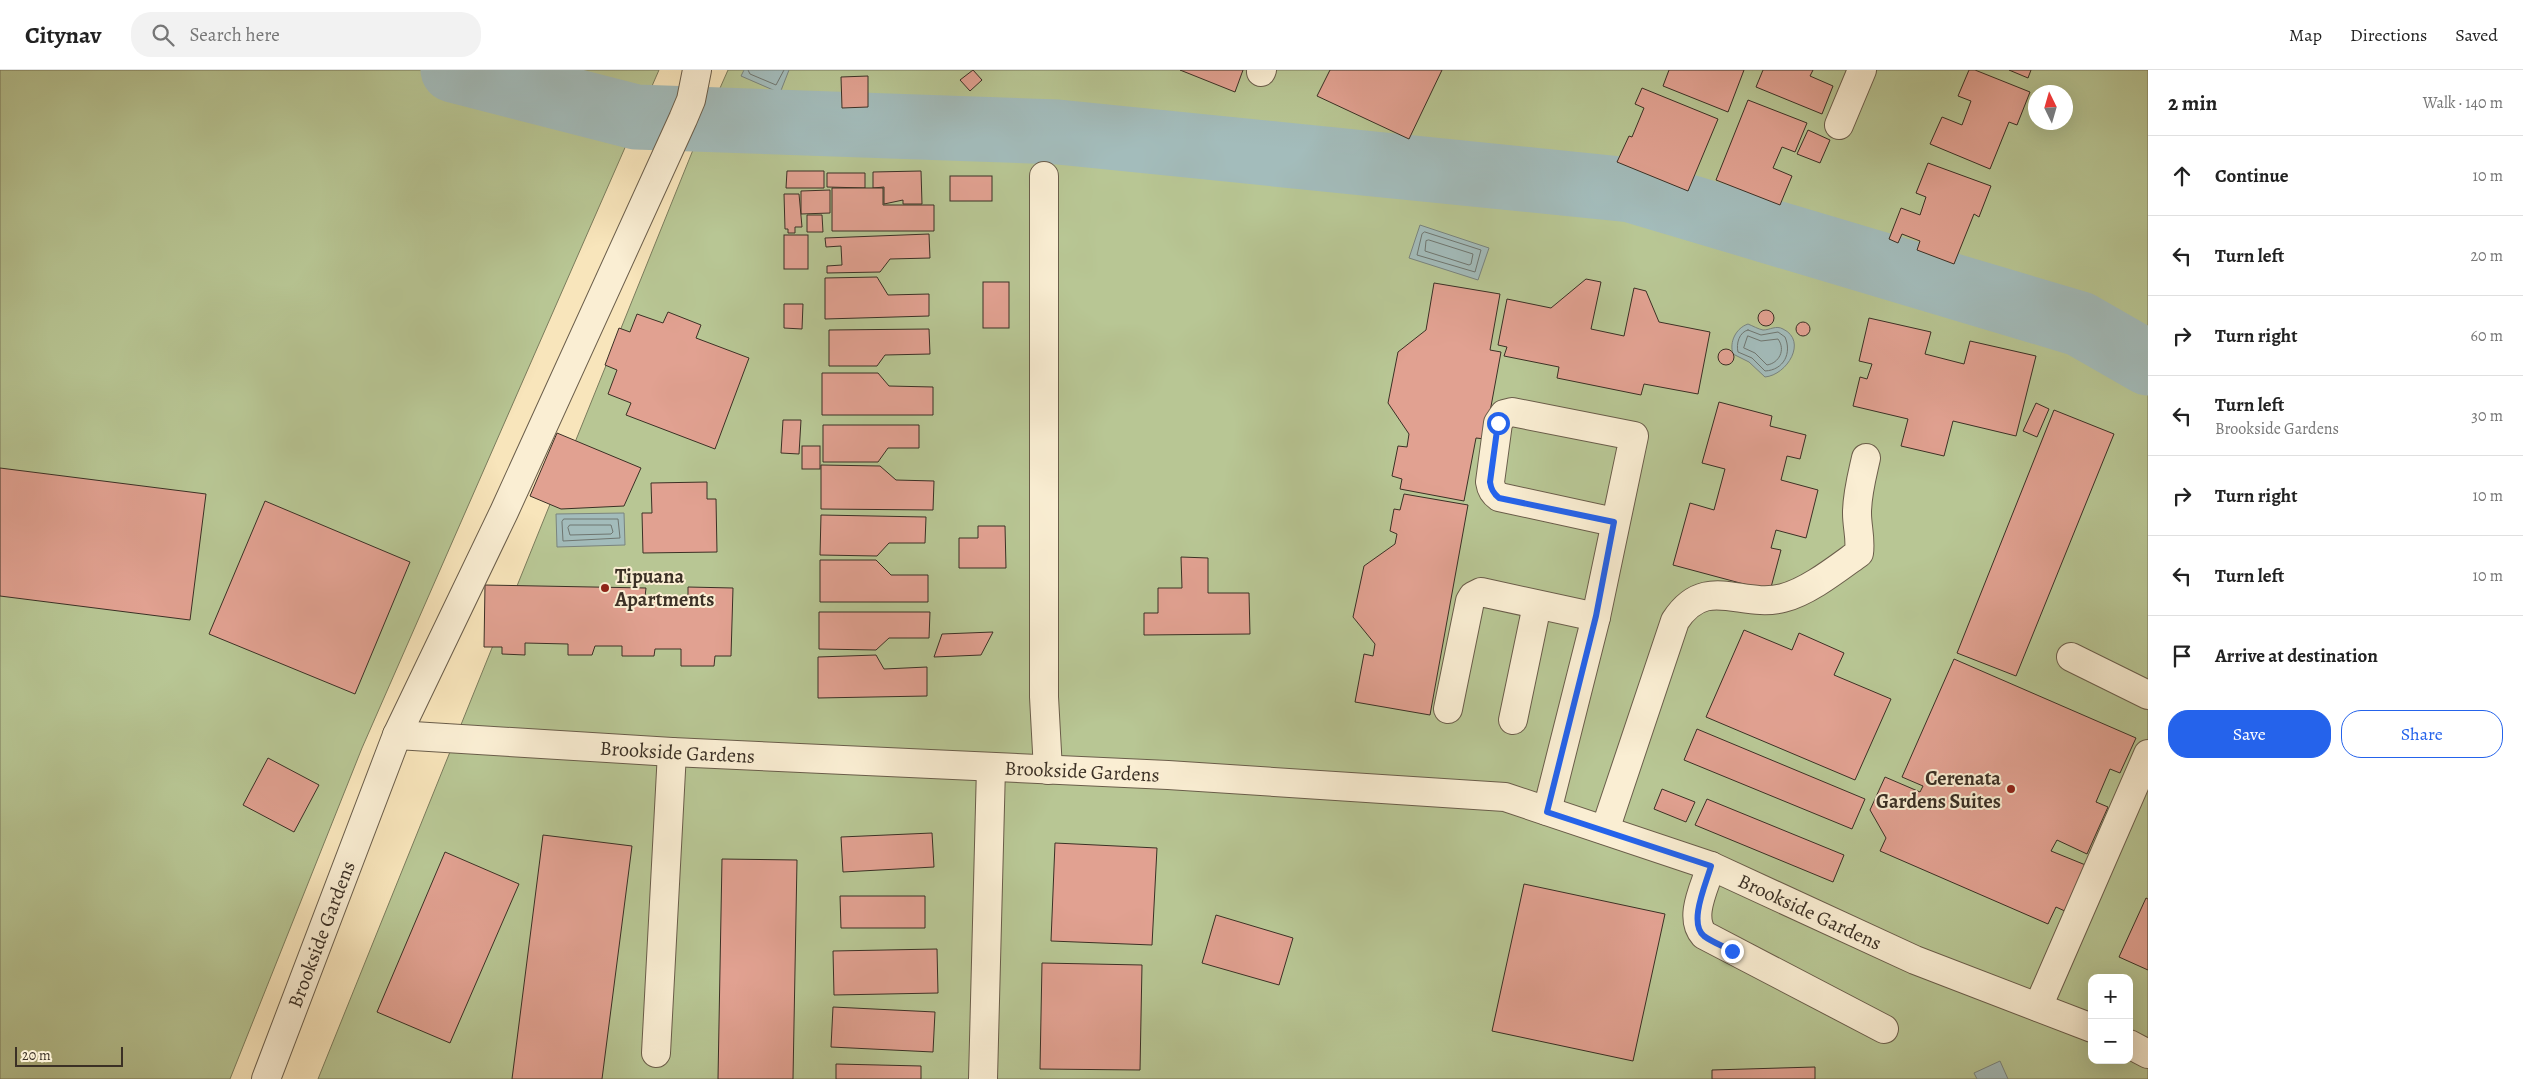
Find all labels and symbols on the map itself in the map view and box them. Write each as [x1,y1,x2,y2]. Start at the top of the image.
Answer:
north arrow [2028,85,2073,130]
route start [1487,412,1510,435]
place label: Tipuana Apartments [614,563,714,613]
marker: Tipuana Apartments [599,582,611,594]
street label: Brookside Gardens [599,735,756,770]
street label: Brookside Gardens [1004,754,1160,789]
place label: Cerenata Gardens Suites [1876,765,2001,815]
marker: Cerenata Gardens Suites [2005,783,2017,795]
street label: Brookside Gardens [281,857,362,1012]
street label: Brookside Gardens [1734,867,1886,957]
route end [1721,940,1744,963]
scale bar [15,1044,122,1067]

